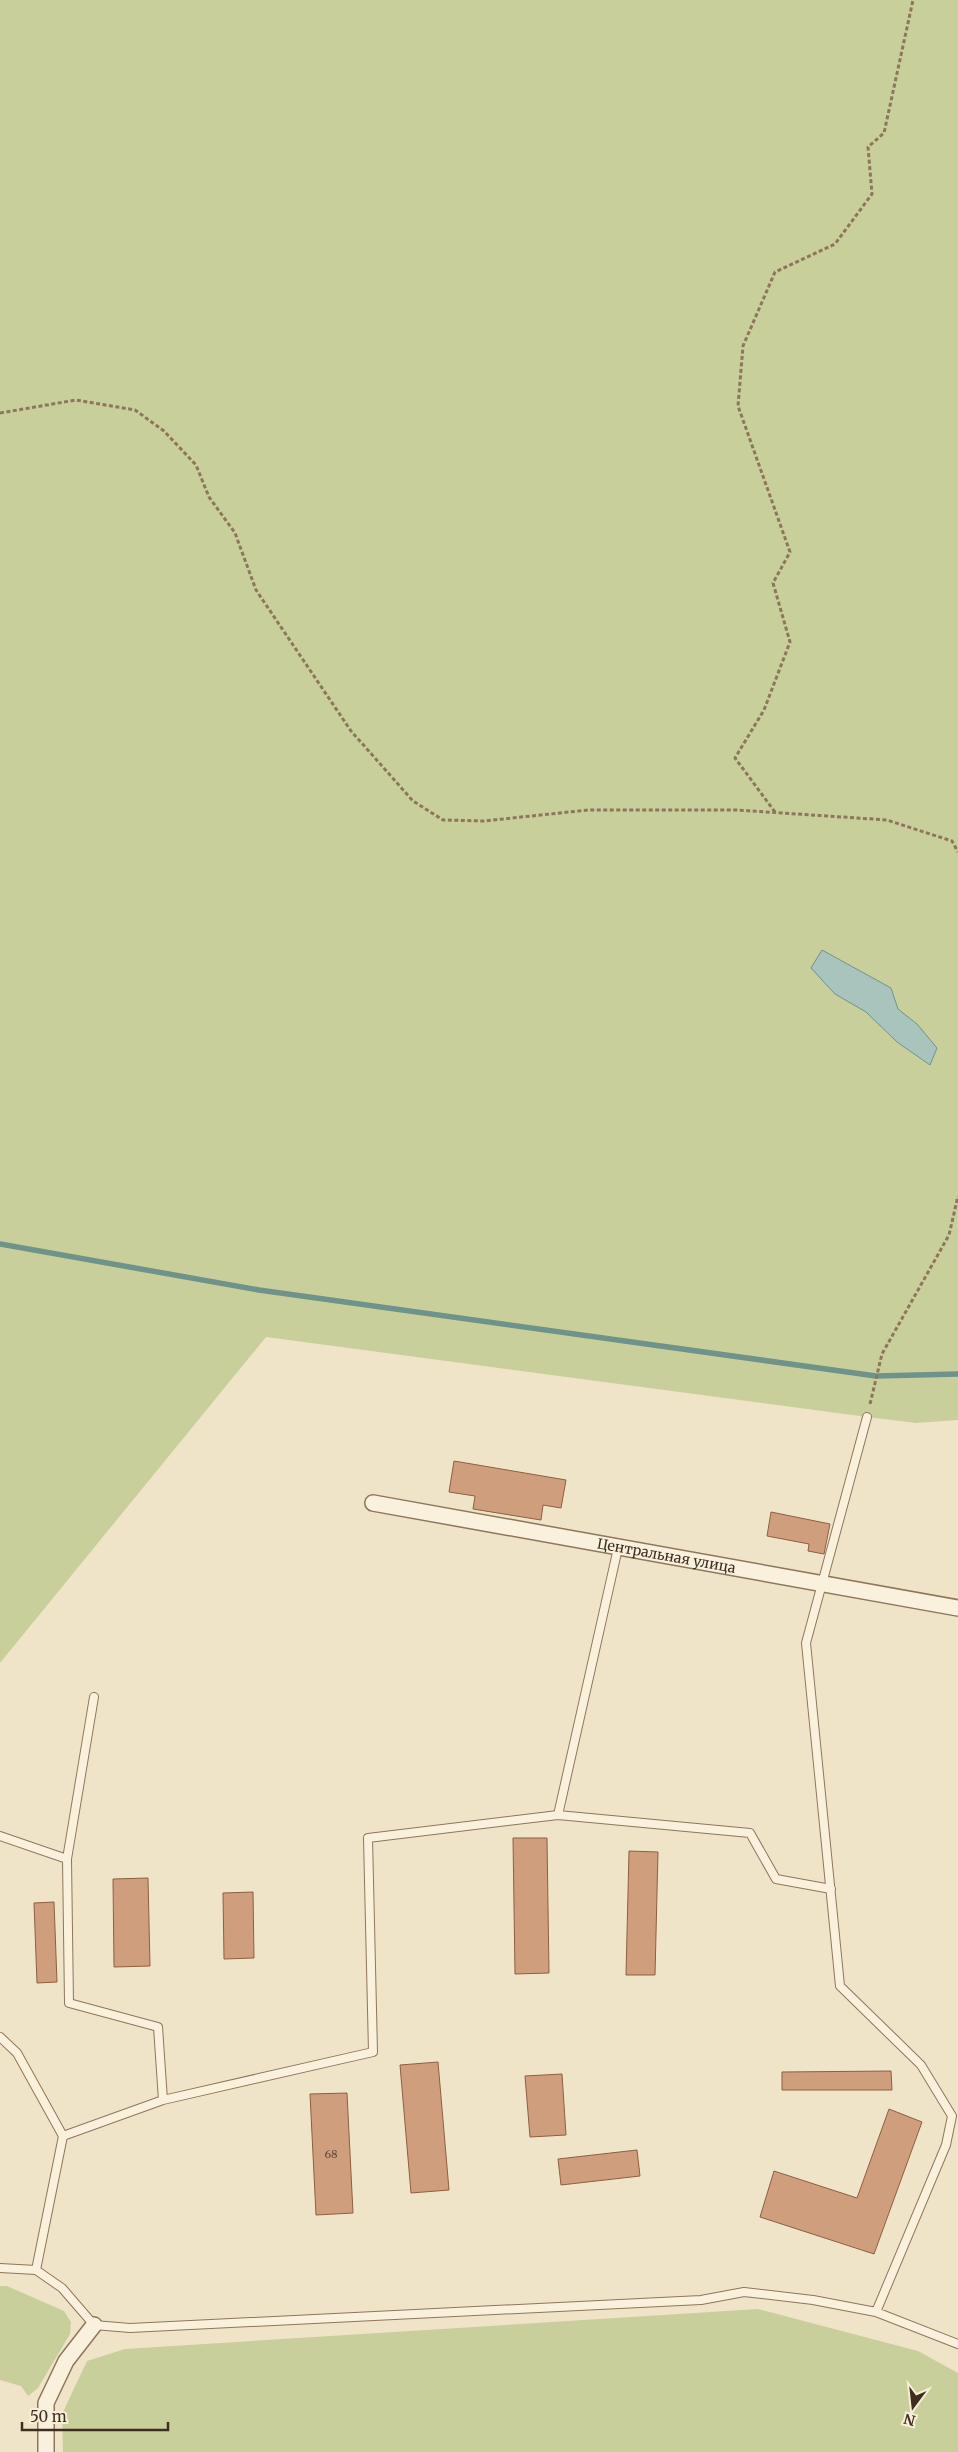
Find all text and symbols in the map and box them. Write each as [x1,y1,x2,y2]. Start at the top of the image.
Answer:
street label: Центральная улица [596,1534,738,1577]
house number: 68 [324,2147,338,2161]
north arrow [888,2382,938,2432]
scale bar [22,2400,169,2432]
text: 50 m [30,2407,67,2426]
text: N [902,2409,917,2430]

